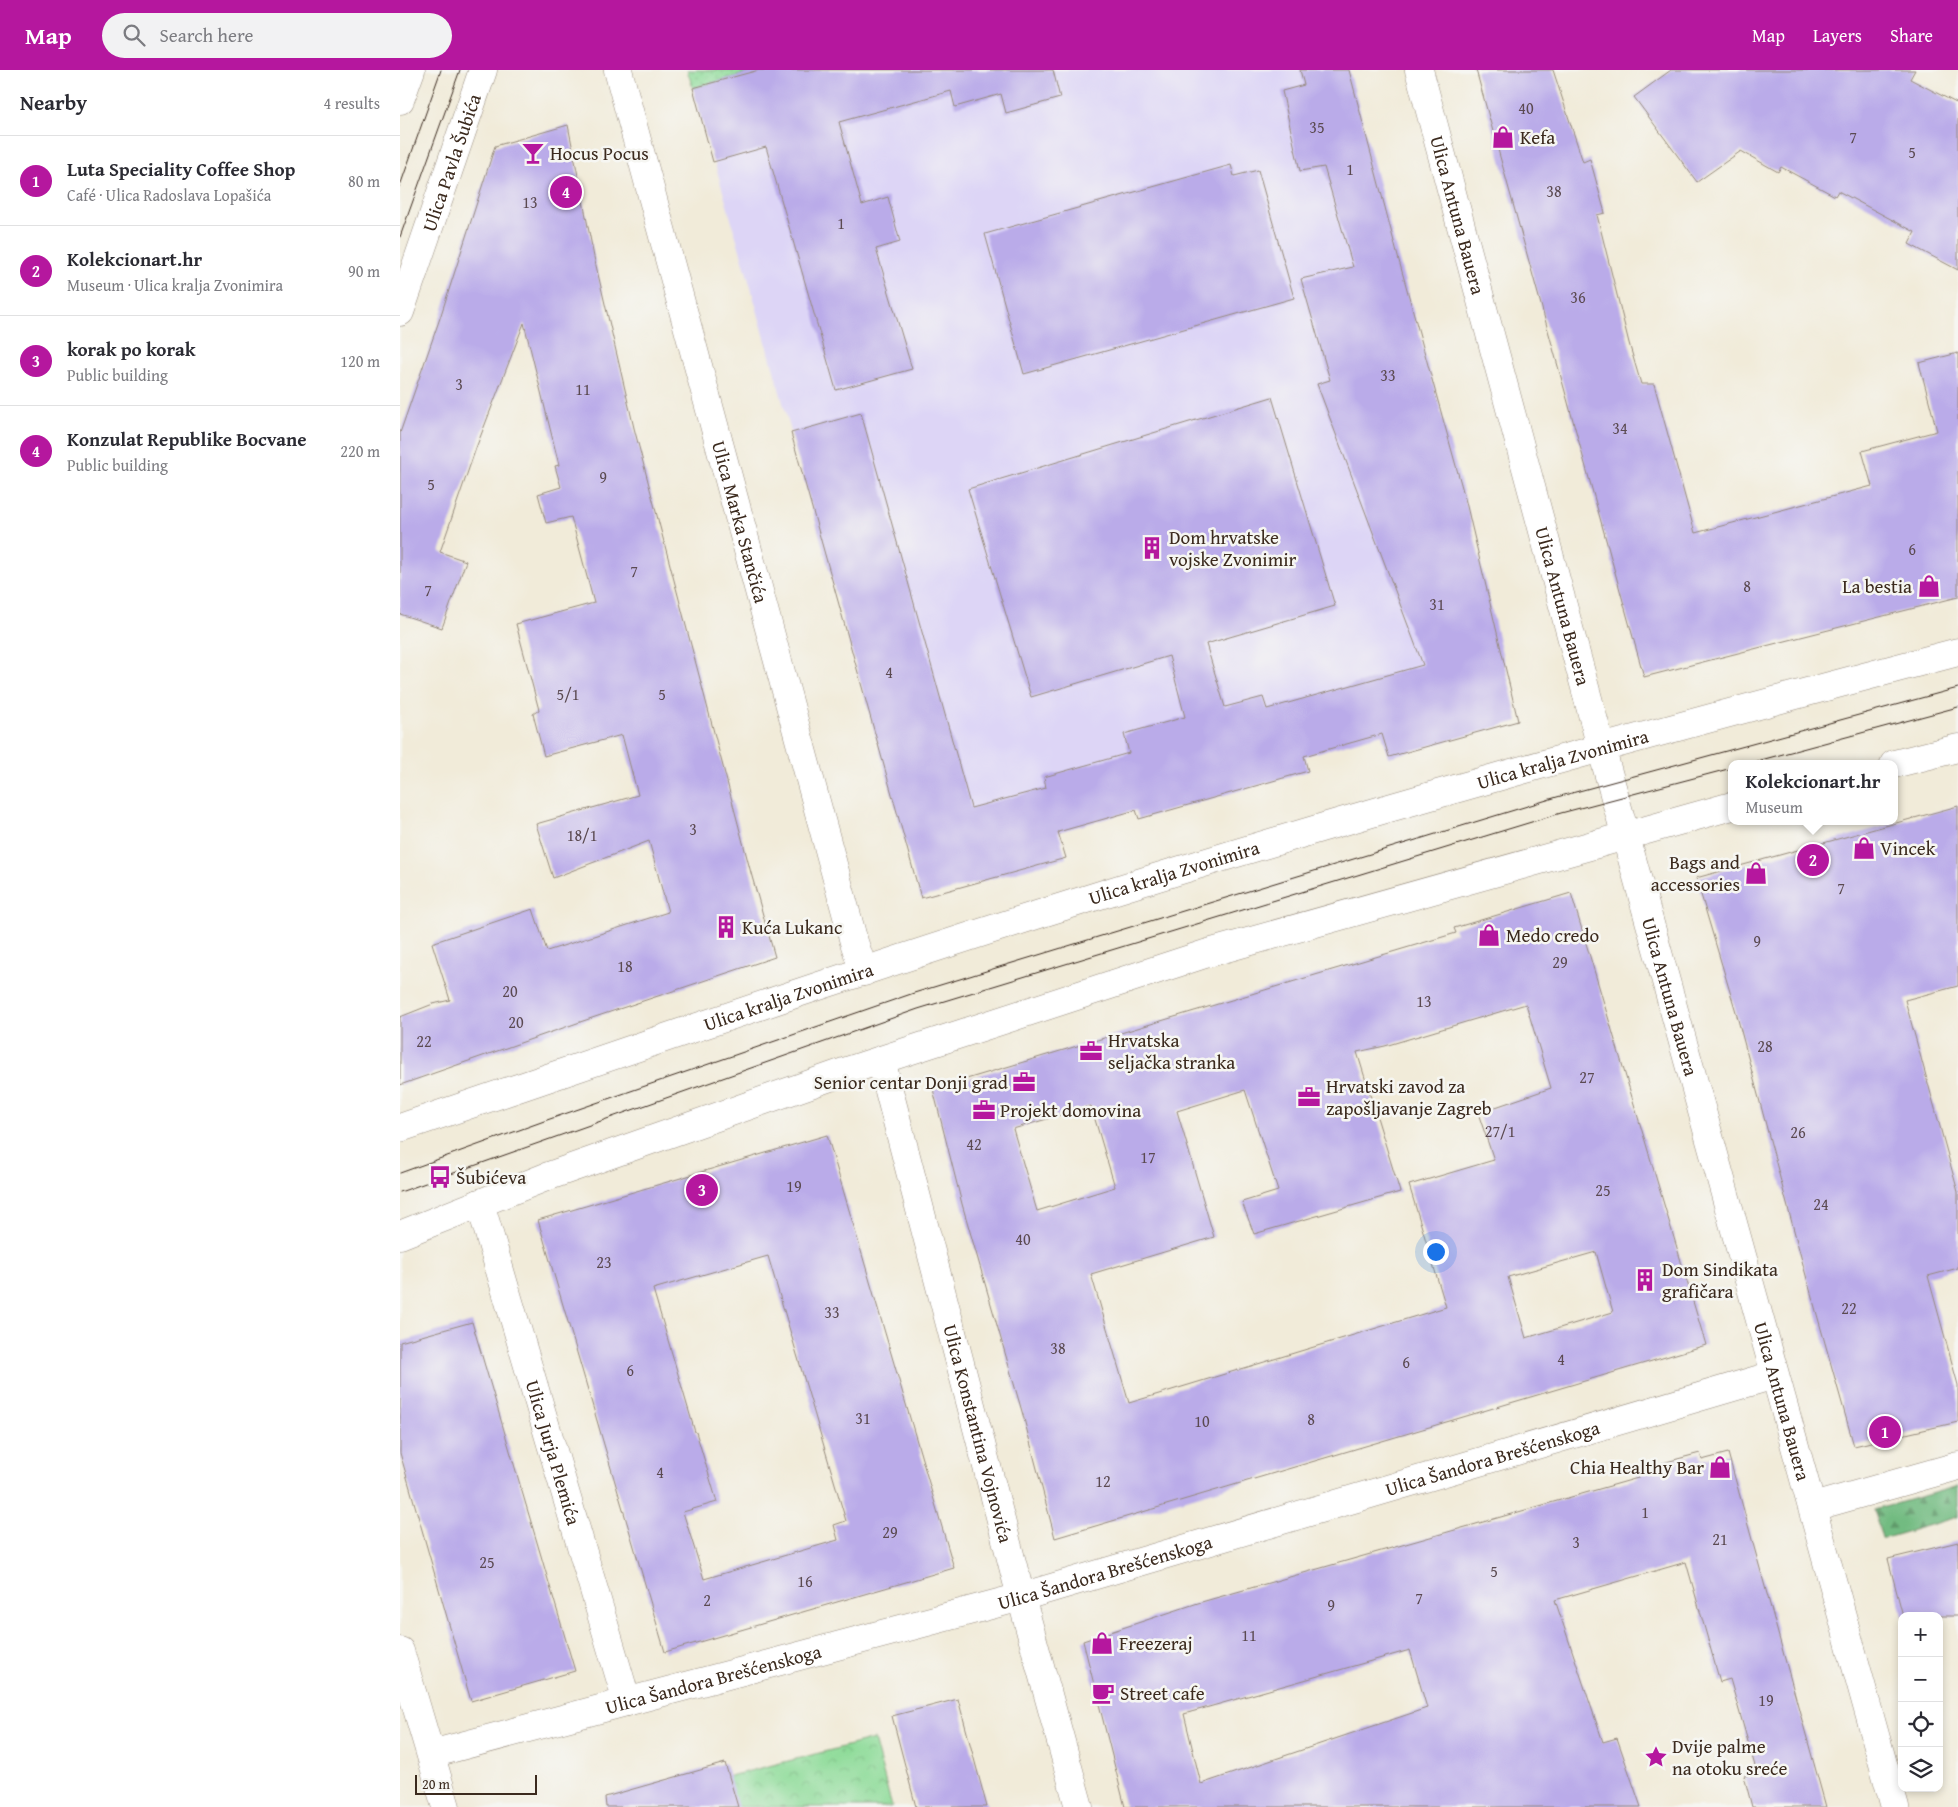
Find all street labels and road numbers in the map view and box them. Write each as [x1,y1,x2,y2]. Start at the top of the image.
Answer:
street label: Ulica Pavla Šubića [415,90,488,235]
street label: Ulica Antuna Bauera [1423,132,1493,297]
street label: Ulica Marka Stančića [705,438,776,606]
street label: Ulica Antuna Bauera [1528,523,1598,689]
street label: Ulica kralja Zvonimira [1473,722,1652,796]
street label: Ulica kralja Zvonimira [1085,833,1263,912]
street label: Ulica Antuna Bauera [1635,914,1706,1079]
street label: Ulica kralja Zvonimira [700,955,877,1038]
street label: Ulica Antuna Bauera [1747,1319,1818,1484]
street label: Ulica Konstantina Vojnovića [936,1321,1020,1546]
street label: Ulica Jurja Plemića [519,1377,588,1528]
street label: Ulica Šandora Brešćenskoga [1382,1413,1603,1503]
street label: Ulica Šandora Brešćenskoga [995,1527,1215,1617]
street label: Ulica Šandora Brešćenskoga [602,1637,824,1721]

